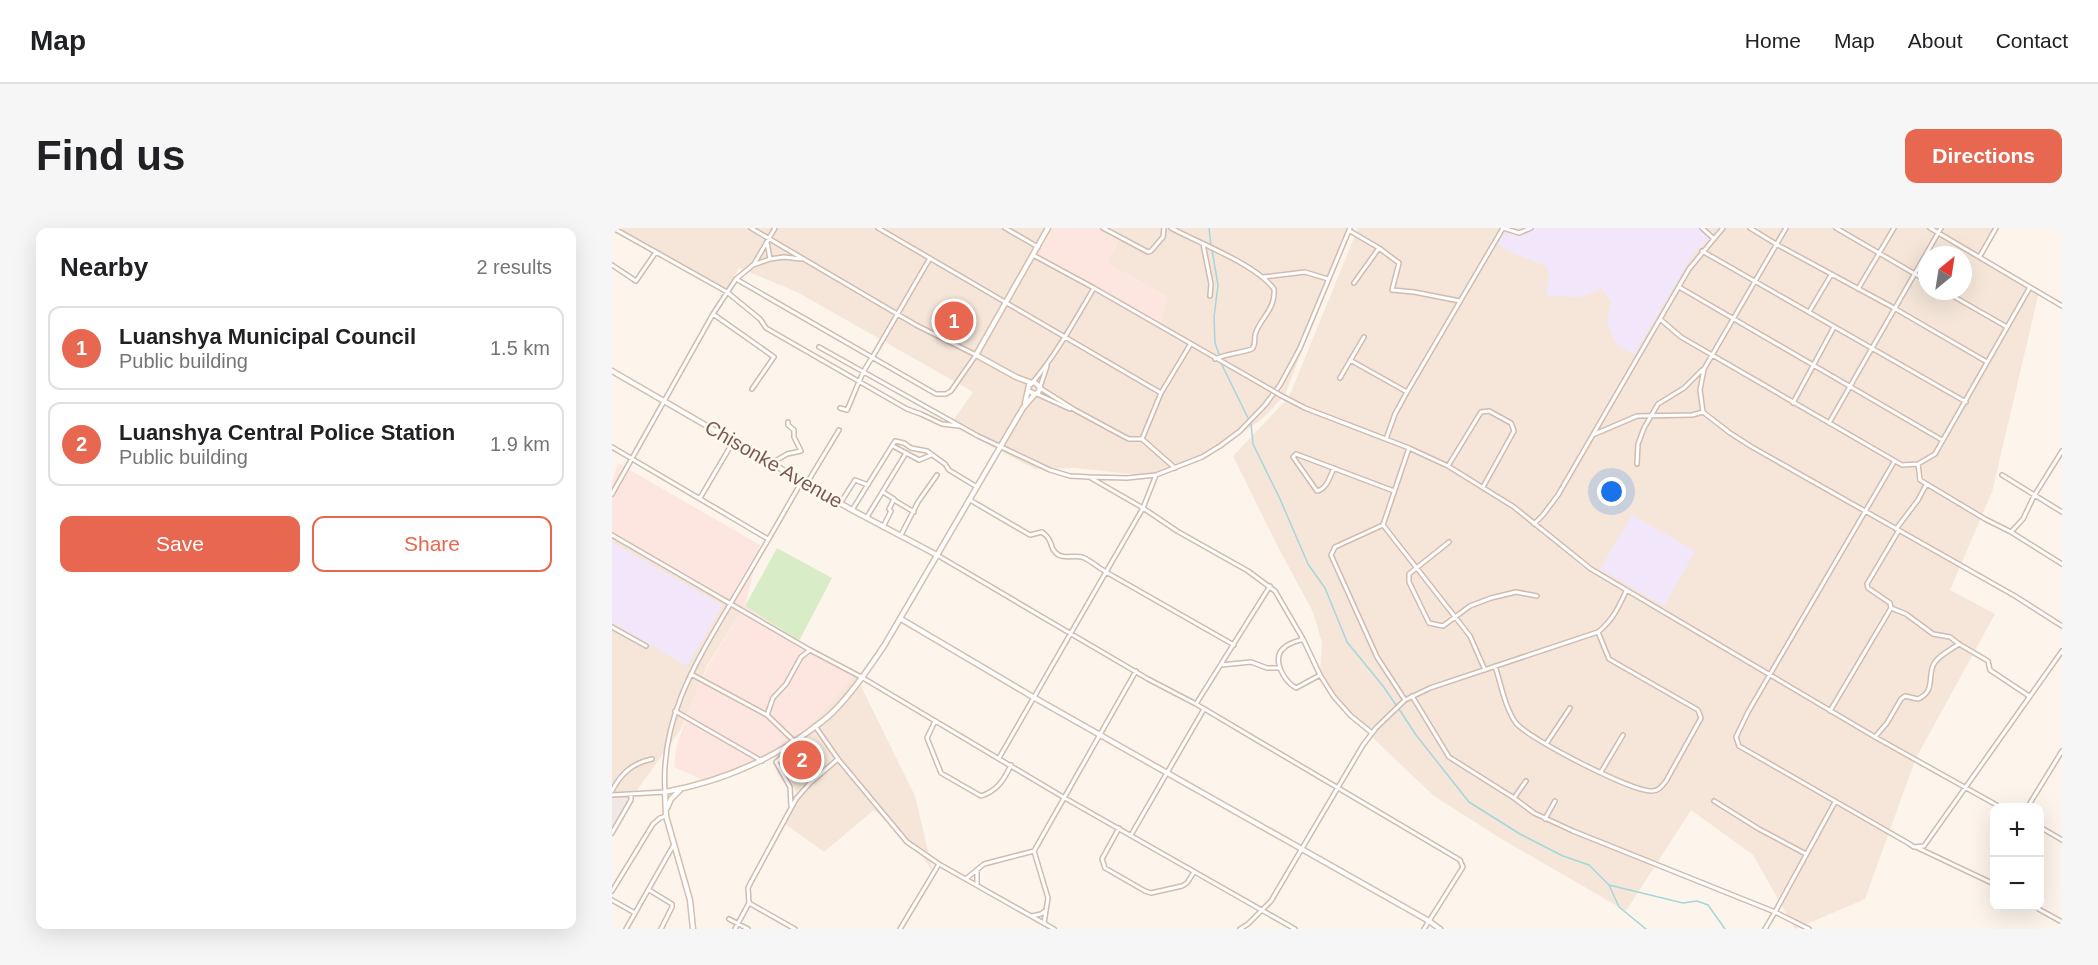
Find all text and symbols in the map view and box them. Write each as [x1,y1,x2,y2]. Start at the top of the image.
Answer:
text: Map [30,25,86,56]
text: Home [1745,29,1801,52]
text: Map [1834,29,1875,52]
text: About [1908,29,1963,52]
text: Contact [1996,29,2068,52]
button: Directions [1905,129,2062,183]
text: Find us [36,132,185,179]
north arrow [1918,246,1972,300]
text: Nearby [60,252,148,282]
text: 2 results [476,256,552,278]
pin: 1 [934,298,974,344]
text: Luanshya Municipal Council [119,324,416,349]
text: 1 [76,337,87,359]
text: 1.5 km [490,337,550,359]
text: Public building [119,350,248,372]
street label: Chisonke Avenue [701,416,847,512]
text: Luanshya Central Police Station [119,420,455,445]
text: 2 [76,433,87,455]
text: 1.9 km [490,433,550,455]
text: Public building [119,446,248,468]
your location [1597,477,1626,506]
button: Save [60,516,300,572]
button: Share [312,516,552,572]
pin: 2 [782,738,822,782]
map controls [1990,803,2044,911]
button: + [1990,803,2044,857]
button: − [1990,857,2044,911]

